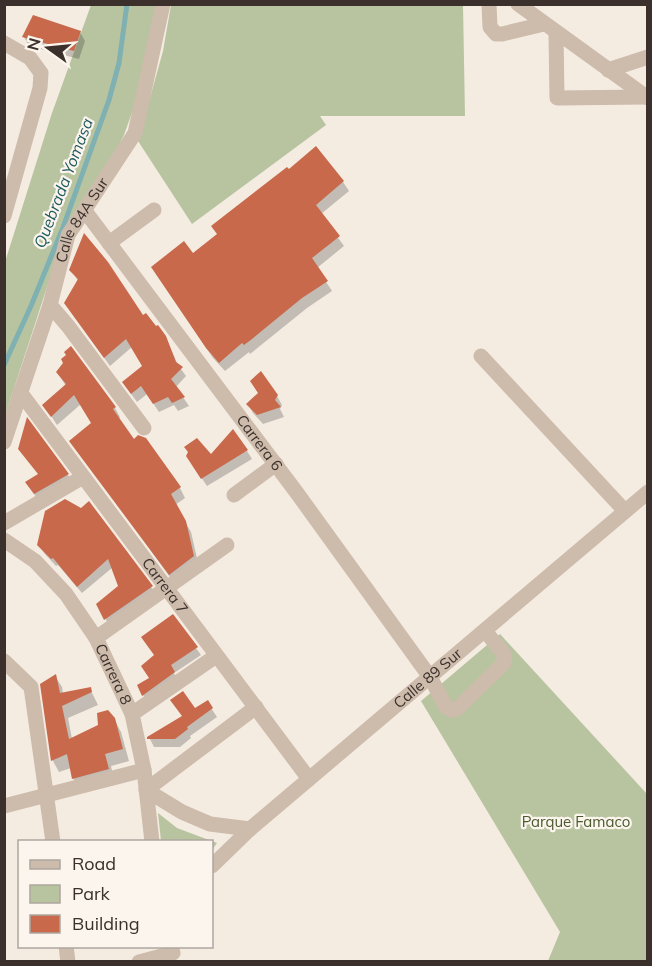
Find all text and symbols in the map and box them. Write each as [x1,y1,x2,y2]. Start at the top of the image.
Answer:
north arrow [18,18,78,78]
text: N [22,36,45,53]
water label: Quebrada Yomasa [29,115,97,251]
street label: Calle 84A Sur [51,173,112,265]
street label: Carrera 6 [232,411,287,474]
street label: Carrera 7 [138,554,192,617]
street label: Carrera 8 [91,640,136,708]
street label: Calle 89 Sur [389,643,466,712]
park label: Parque Famaco [522,812,630,831]
legend [18,840,213,948]
text: Road [72,852,116,875]
text: Park [72,882,111,905]
text: Building [72,912,140,935]

